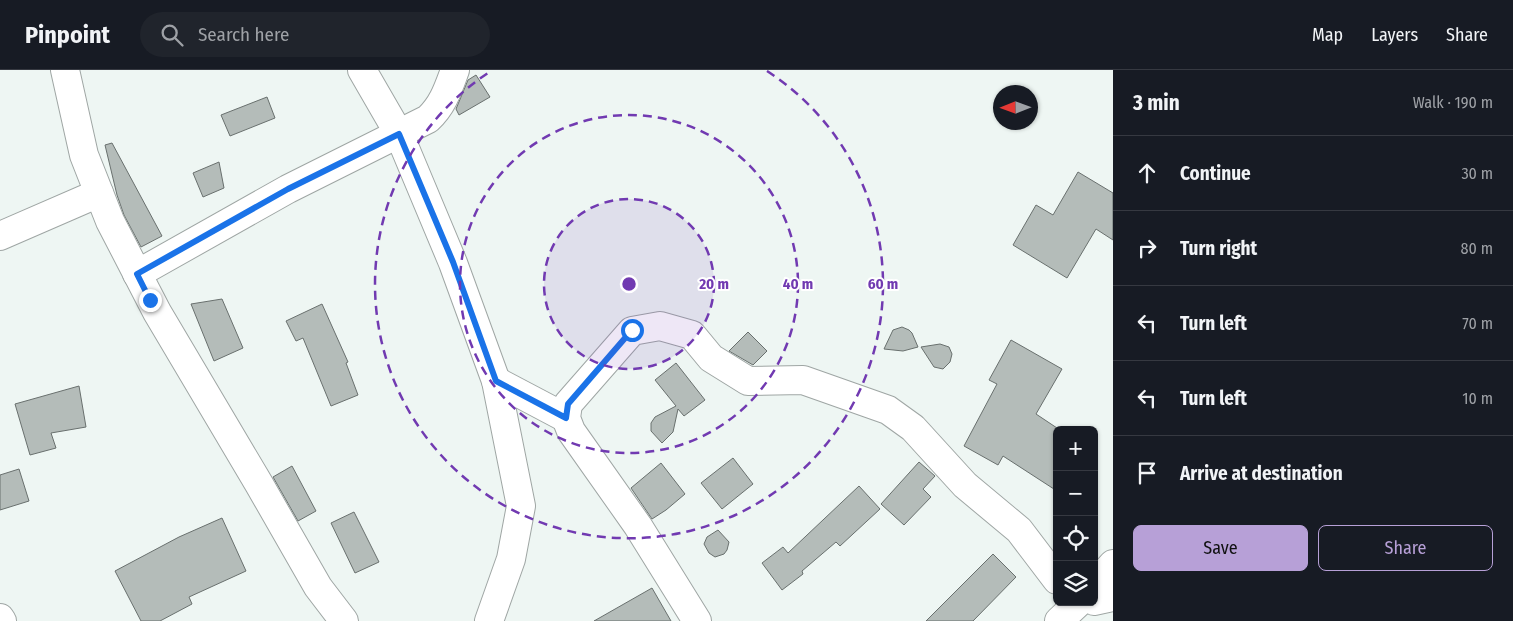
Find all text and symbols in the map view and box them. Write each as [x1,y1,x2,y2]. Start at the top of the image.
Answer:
search box [140,12,490,57]
text: Pinpoint [25,21,110,49]
icon: search [158,21,186,49]
text: Search here [198,23,289,46]
text: Map [1312,24,1343,46]
text: Layers [1371,24,1418,46]
text: Share [1446,24,1488,46]
north arrow [993,85,1038,130]
text: 3 min [1133,90,1180,116]
text: Walk · 190 m [1413,93,1493,112]
icon: ahead [1133,159,1161,187]
text: Continue [1180,162,1251,185]
text: 30 m [1461,164,1493,183]
icon: right [1133,234,1161,262]
text: Turn right [1180,237,1257,260]
text: 80 m [1461,239,1493,258]
centre of rings [620,275,638,293]
text: 20 m [698,275,729,293]
text: 40 m [783,275,813,293]
text: 60 m [868,275,898,293]
route end [139,289,162,312]
icon: left [1133,309,1161,337]
text: Turn left [1180,312,1247,335]
text: 70 m [1462,314,1493,333]
route start [621,319,644,342]
icon: left [1133,384,1161,412]
text: Turn left [1180,387,1247,410]
text: 10 m [1462,389,1493,408]
map controls [1053,426,1098,606]
button: + [1053,426,1098,471]
icon: arrive [1133,459,1161,487]
text: Arrive at destination [1180,462,1343,485]
button: − [1053,471,1098,516]
button: locate [1053,516,1098,561]
button: Save [1133,525,1308,571]
button: Share [1318,525,1493,571]
button: layers [1053,561,1098,606]

